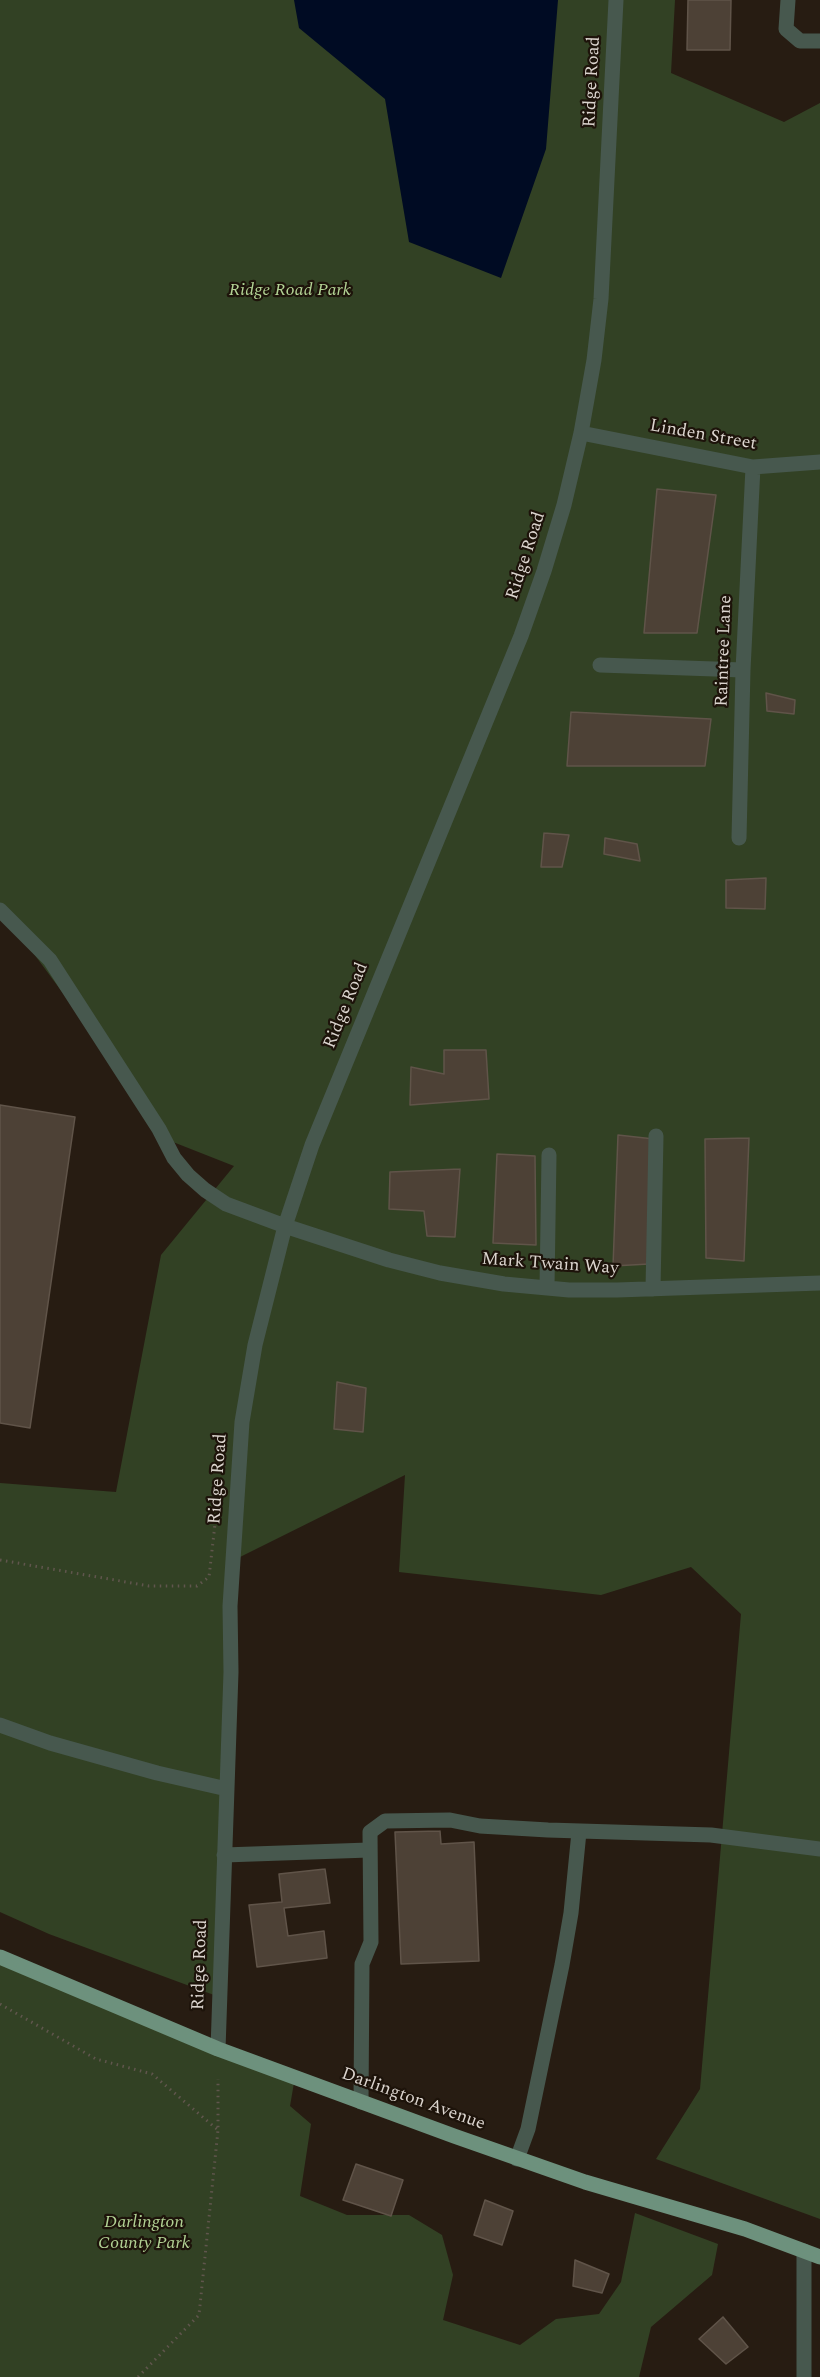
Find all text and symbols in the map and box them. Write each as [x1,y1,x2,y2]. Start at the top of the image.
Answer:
street label: Ridge Road [580,36,606,128]
park label: Ridge Road Park [229,280,351,302]
street label: Linden Street [648,416,758,456]
street label: Ridge Road [503,509,551,603]
street label: Raintree Lane [712,595,738,707]
street label: Ridge Road [320,960,374,1052]
street label: Mark Twain Way [481,1249,619,1281]
street label: Ridge Road [205,1433,233,1525]
street label: Ridge Road [189,1919,213,2011]
street label: Darlington Avenue [338,2064,488,2136]
park label: Darlington County Park [98,2212,190,2254]

